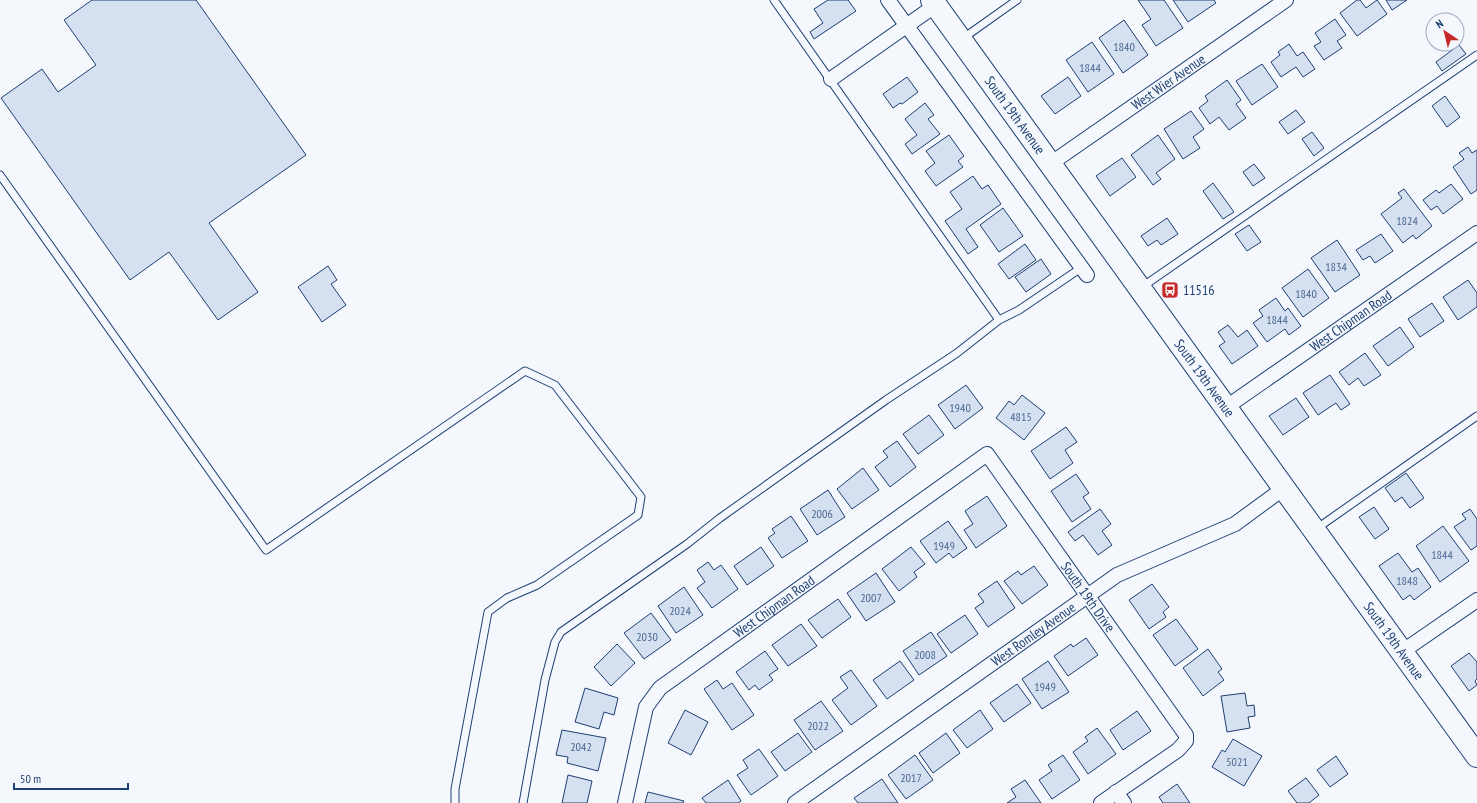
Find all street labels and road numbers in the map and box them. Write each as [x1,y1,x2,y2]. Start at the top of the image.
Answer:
street label: West Wier Avenue [1128,50,1209,114]
street label: South 19th Avenue [981,73,1049,158]
street label: West Chipman Road [1306,286,1395,355]
street label: South 19th Avenue [1170,335,1239,421]
street label: South 19th Drive [1057,558,1119,636]
street label: West Chipman Road [730,571,818,642]
street label: West Romley Avenue [988,598,1079,670]
street label: South 19th Avenue [1360,598,1428,684]

